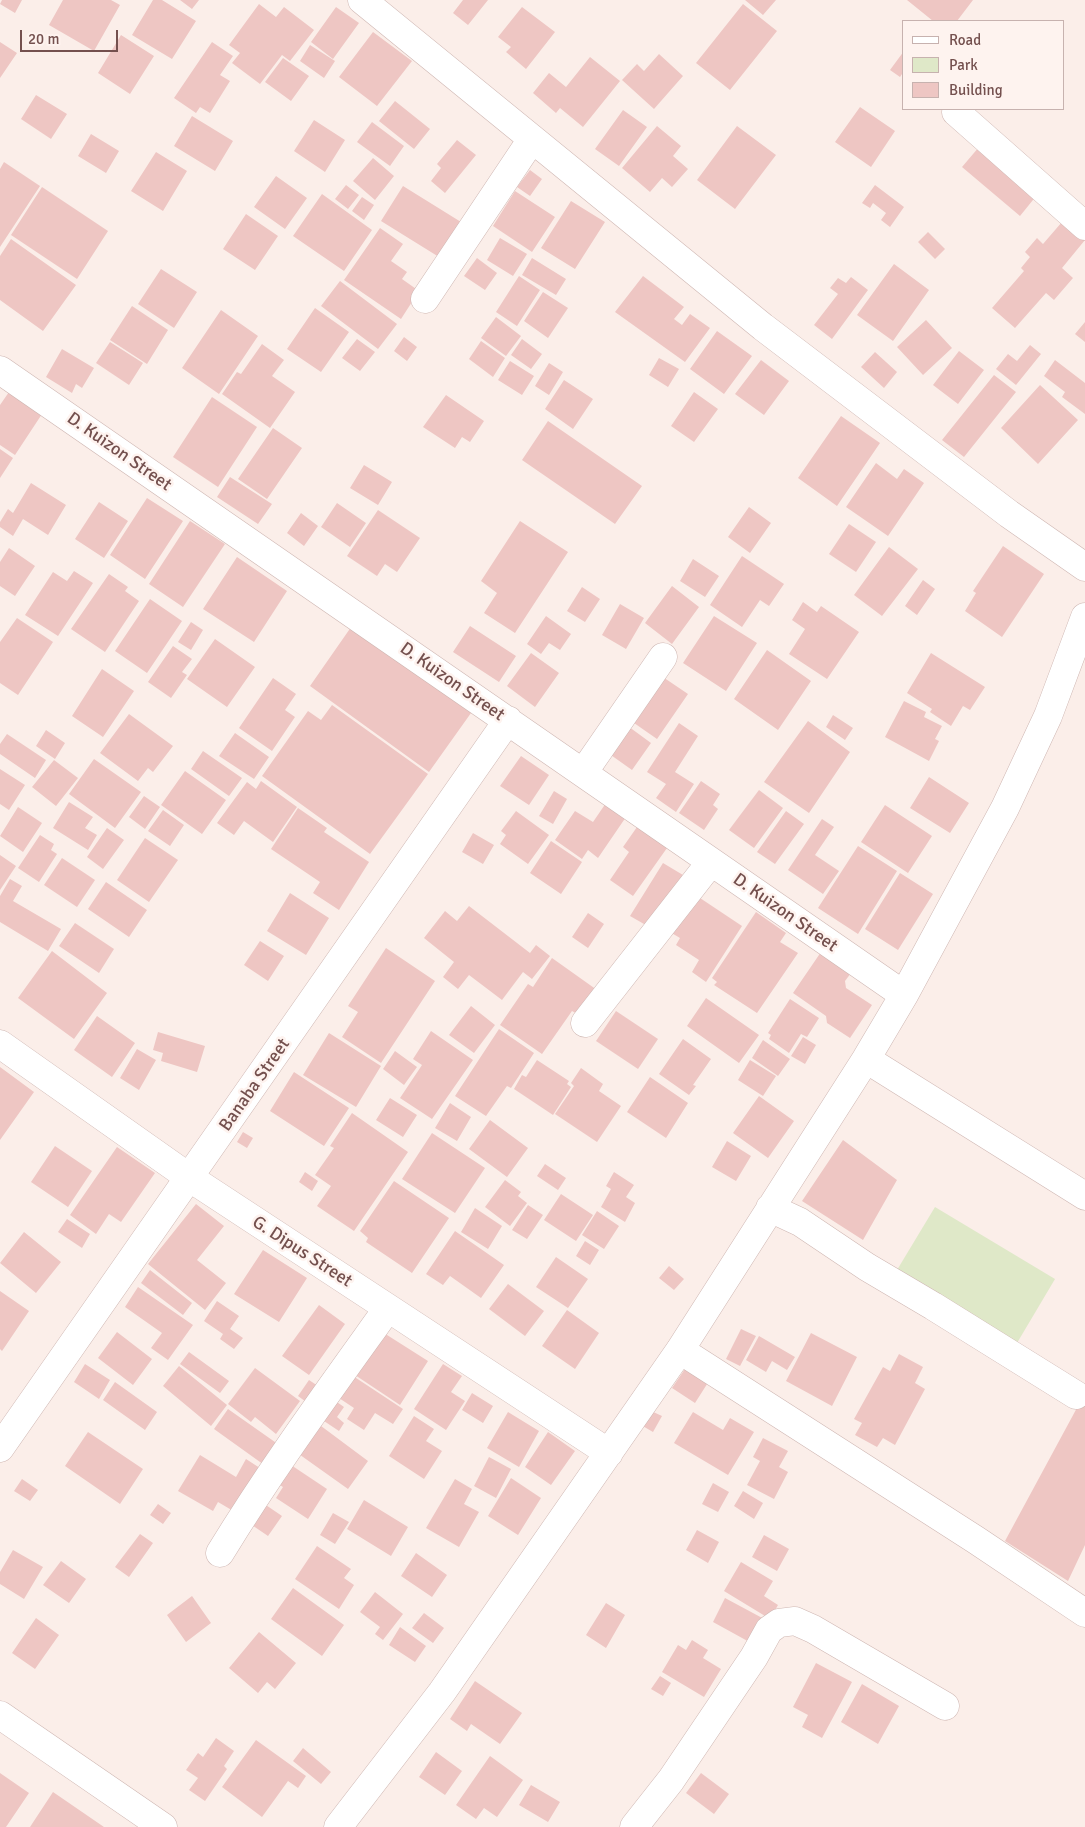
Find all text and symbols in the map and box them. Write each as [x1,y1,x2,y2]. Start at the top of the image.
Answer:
scale bar [22,20,120,52]
legend [902,20,1065,110]
text: 20 m [28,30,59,48]
text: Road [949,31,981,49]
text: Park [949,56,978,74]
text: Building [949,81,1003,99]
street label: D. Kuizon Street [63,408,175,496]
street label: D. Kuizon Street [396,638,508,726]
street label: D. Kuizon Street [729,869,841,957]
street label: Banaba Street [215,1034,295,1136]
street label: G. Dipus Street [248,1212,356,1292]

